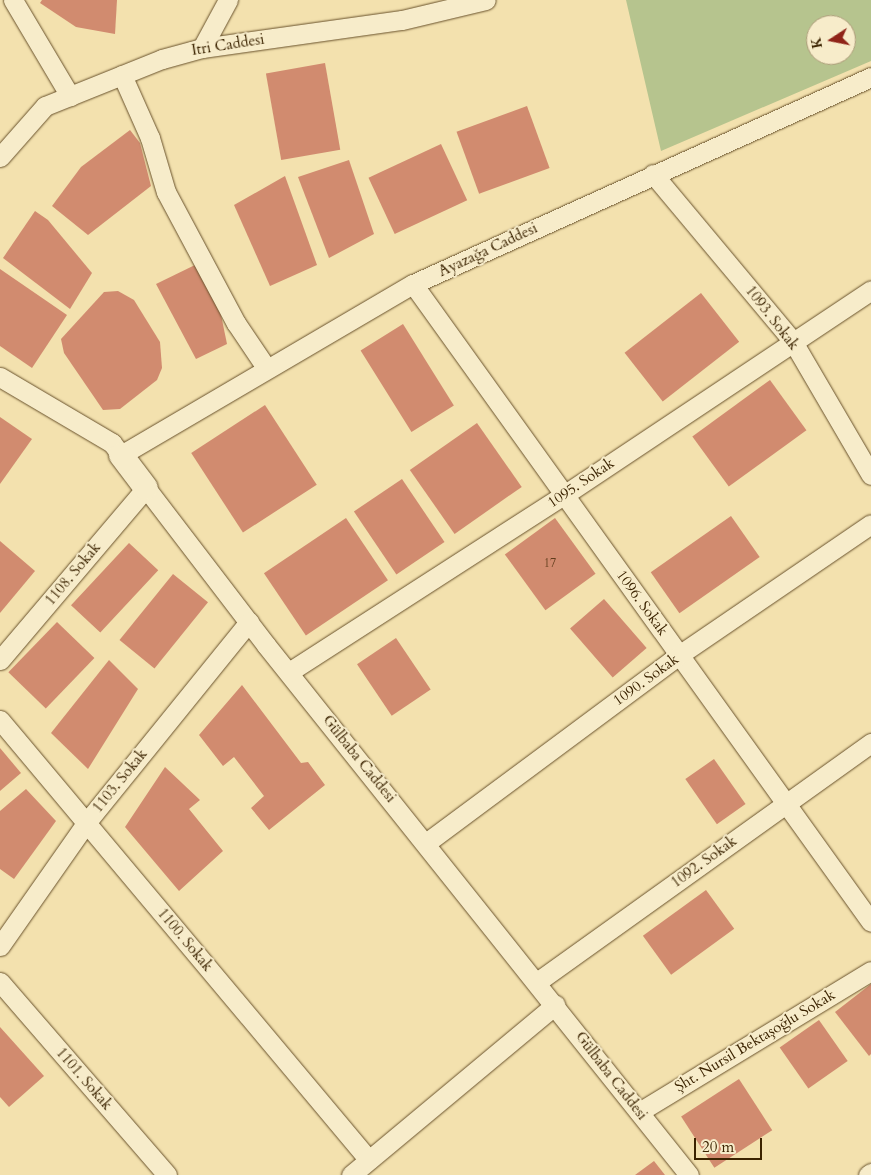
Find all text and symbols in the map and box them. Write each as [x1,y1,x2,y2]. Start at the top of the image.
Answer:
north arrow [806,15,856,65]
street label: Itri Caddesi [190,30,266,60]
text: K [806,35,827,50]
street label: Ayazağa Caddesi [436,219,540,281]
street label: 1093. Sokak [741,282,803,354]
street label: 1095. Sokak [544,454,618,512]
street label: 1108. Sokak [41,539,105,609]
house number: 17 [544,557,556,571]
street label: 1096. Sokak [612,567,672,639]
street label: 1090. Sokak [610,650,682,710]
street label: Gülbaba Caddesi [318,712,400,806]
street label: 1103. Sokak [89,746,151,816]
street label: 1092. Sokak [668,832,740,892]
street label: 1100. Sokak [153,905,217,975]
street label: Şht. Nursil Bektaşoğlu Sokak [672,986,838,1096]
street label: Gülbaba Caddesi [571,1028,651,1124]
street label: 1101. Sokak [52,1044,116,1114]
scale bar [696,1128,764,1160]
text: 20 m [702,1137,734,1157]

